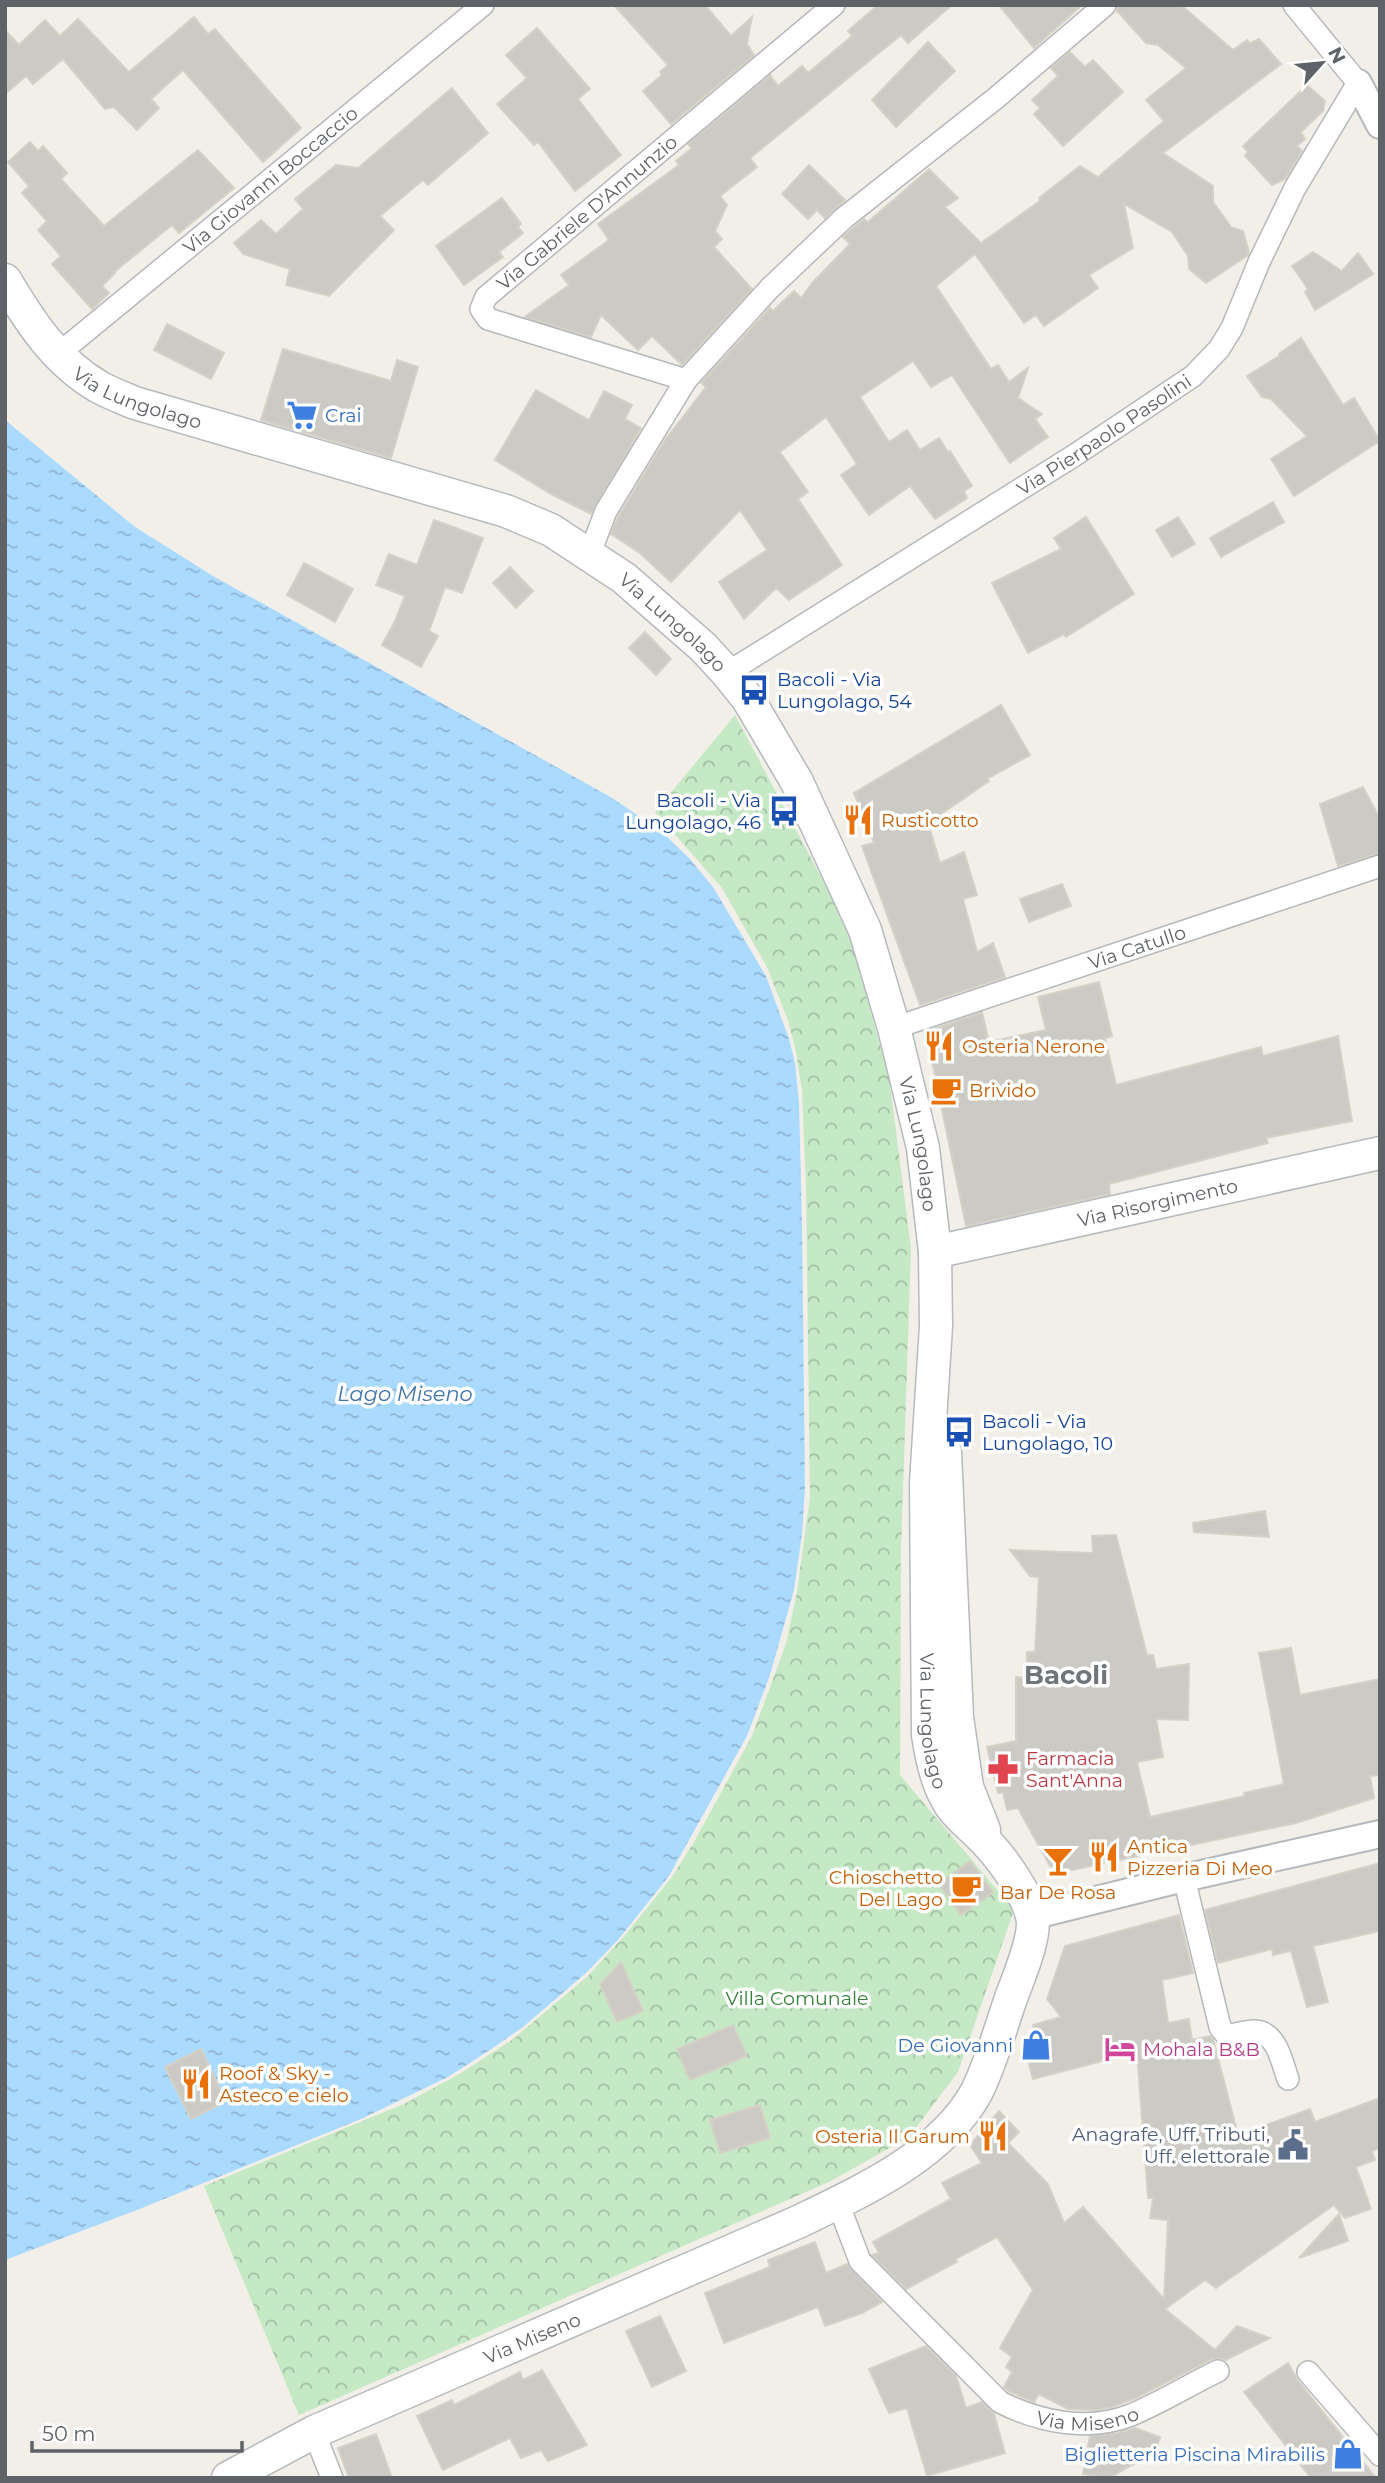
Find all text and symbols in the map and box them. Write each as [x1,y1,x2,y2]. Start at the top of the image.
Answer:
north arrow [1287,28,1357,98]
text: N [1323,43,1350,68]
street label: Via Giovanni Boccaccio [178,102,363,259]
street label: Via Gabriele D'Annunzio [492,130,682,295]
street label: Via Lungolago [68,362,205,434]
street label: Via Pierpaolo Pasolini [1013,369,1196,501]
supermarket icon: Crai [285,398,319,432]
place label: Crai [325,404,362,427]
street label: Via Lungolago [614,568,731,677]
place label: Bacoli - Via Lungolago, 54 [777,668,912,713]
bus stop icon: Bacoli - Via Lungolago, 54 [737,673,771,707]
place label: Bacoli - Via Lungolago, 46 [625,789,761,834]
bus stop icon: Bacoli - Via Lungolago, 46 [767,794,801,828]
restaurant icon: Rusticotto [841,803,875,837]
place label: Rusticotto [881,809,979,832]
street label: Via Catullo [1085,921,1189,974]
restaurant icon: Osteria Nerone [922,1029,956,1063]
place label: Osteria Nerone [962,1035,1105,1058]
cafe icon: Brivido [929,1073,963,1107]
street label: Via Lungolago [894,1074,941,1213]
place label: Brivido [969,1079,1036,1102]
street label: Via Risorgimento [1075,1174,1240,1232]
water label: Lago Miseno [337,1381,473,1406]
place label: Bacoli - Via Lungolago, 10 [982,1410,1113,1455]
bus stop icon: Bacoli - Via Lungolago, 10 [942,1415,976,1449]
street label: Via Lungolago [915,1653,952,1792]
district label: Bacoli [1024,1659,1108,1691]
place label: Farmacia Sant'Anna [1026,1747,1123,1792]
pharmacy icon: Farmacia Sant'Anna [986,1752,1020,1786]
place label: Antica Pizzeria Di Meo [1127,1835,1273,1880]
restaurant icon: Antica Pizzeria Di Meo [1087,1840,1121,1874]
bar icon: Bar De Rosa [1041,1844,1075,1878]
place label: Chioschetto Del Lago [829,1866,943,1911]
cafe icon: Chioschetto Del Lago [949,1871,983,1905]
place label: Bar De Rosa [1000,1881,1116,1904]
park label: Villa Comunale [726,1987,868,2010]
shop icon: De Giovanni [1019,2028,1053,2062]
hotel icon: Mohala B&B [1103,2032,1137,2066]
place label: De Giovanni [897,2034,1013,2057]
place label: Mohala B&B [1143,2038,1260,2061]
place label: Roof & Sky - Asteco e cielo [219,2062,349,2107]
restaurant icon: Roof & Sky - Asteco e cielo [179,2067,213,2101]
restaurant icon: Osteria Il Garum [976,2119,1010,2153]
place label: Anagrafe, Uff. Tributi, Uff. elettorale [1072,2123,1270,2168]
place label: Osteria Il Garum [815,2125,970,2148]
public building icon: Anagrafe, Uff. Tributi, Uff. elettorale [1276,2128,1310,2162]
street label: Via Miseno [480,2308,584,2369]
street label: Via Miseno [1034,2402,1142,2436]
scale bar [32,2410,242,2454]
text: 50 m [42,2421,96,2446]
shop icon: Biglietteria Piscina Mirabilis [1331,2437,1365,2471]
place label: Biglietteria Piscina Mirabilis [1064,2443,1325,2466]

